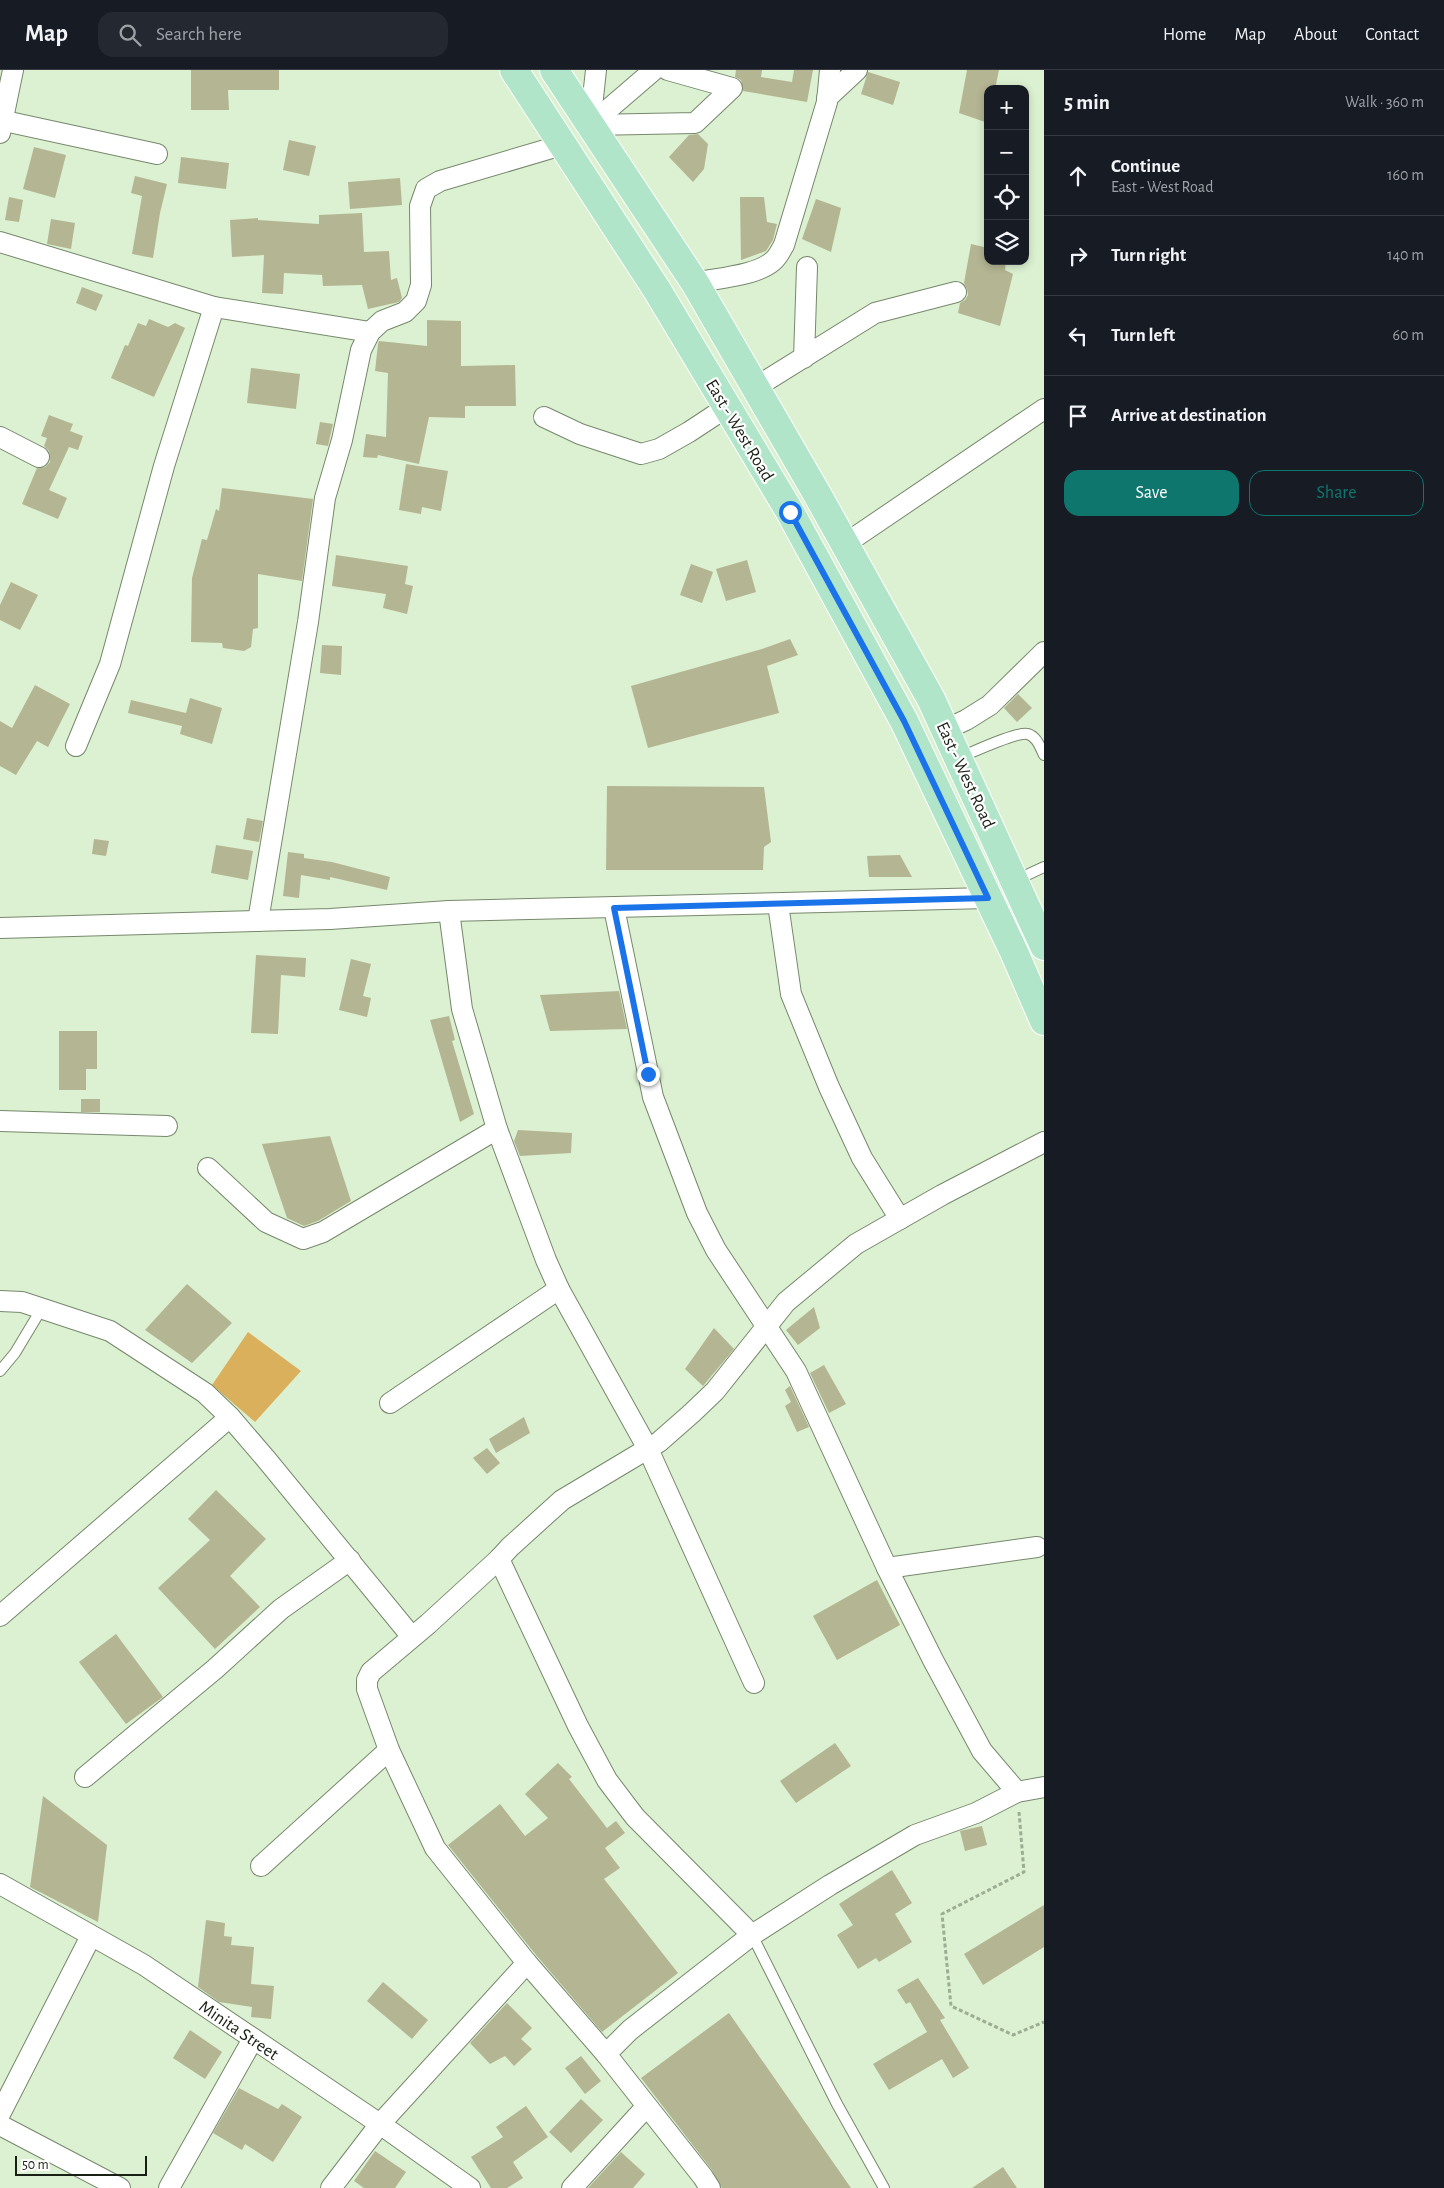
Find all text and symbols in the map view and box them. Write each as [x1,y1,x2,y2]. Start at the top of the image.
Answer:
search box [98,12,448,57]
icon: search [116,21,144,49]
text: Map [25,22,68,46]
text: Search here [156,25,242,44]
text: Home [1163,26,1206,44]
text: Map [1234,26,1266,44]
text: About [1294,26,1337,44]
text: Contact [1365,26,1419,44]
map controls [984,85,1029,265]
button: + [984,85,1029,130]
text: 5 min [1064,92,1110,113]
text: Walk · 360 m [1345,94,1424,110]
button: − [984,130,1029,175]
text: Continue [1111,157,1180,176]
icon: ahead [1064,162,1092,190]
text: 160 m [1387,167,1424,183]
button: locate [984,175,1029,220]
text: East - West Road [1111,179,1213,195]
button: layers [984,220,1029,265]
icon: right [1064,242,1092,270]
text: Turn right [1111,246,1186,265]
text: 140 m [1387,247,1424,263]
icon: left [1064,322,1092,350]
text: Turn left [1111,326,1175,345]
text: 60 m [1393,327,1424,343]
street label: East - West Road [702,376,777,485]
icon: arrive [1064,402,1092,430]
text: Arrive at destination [1111,406,1267,425]
button: Save [1064,470,1239,516]
button: Share [1249,470,1424,516]
route start [779,501,802,524]
street label: East - West Road [933,719,998,831]
route end [637,1063,660,1086]
street label: Minita Street [195,1998,282,2064]
scale bar [15,2153,148,2176]
text: 50 m [22,2158,49,2172]

